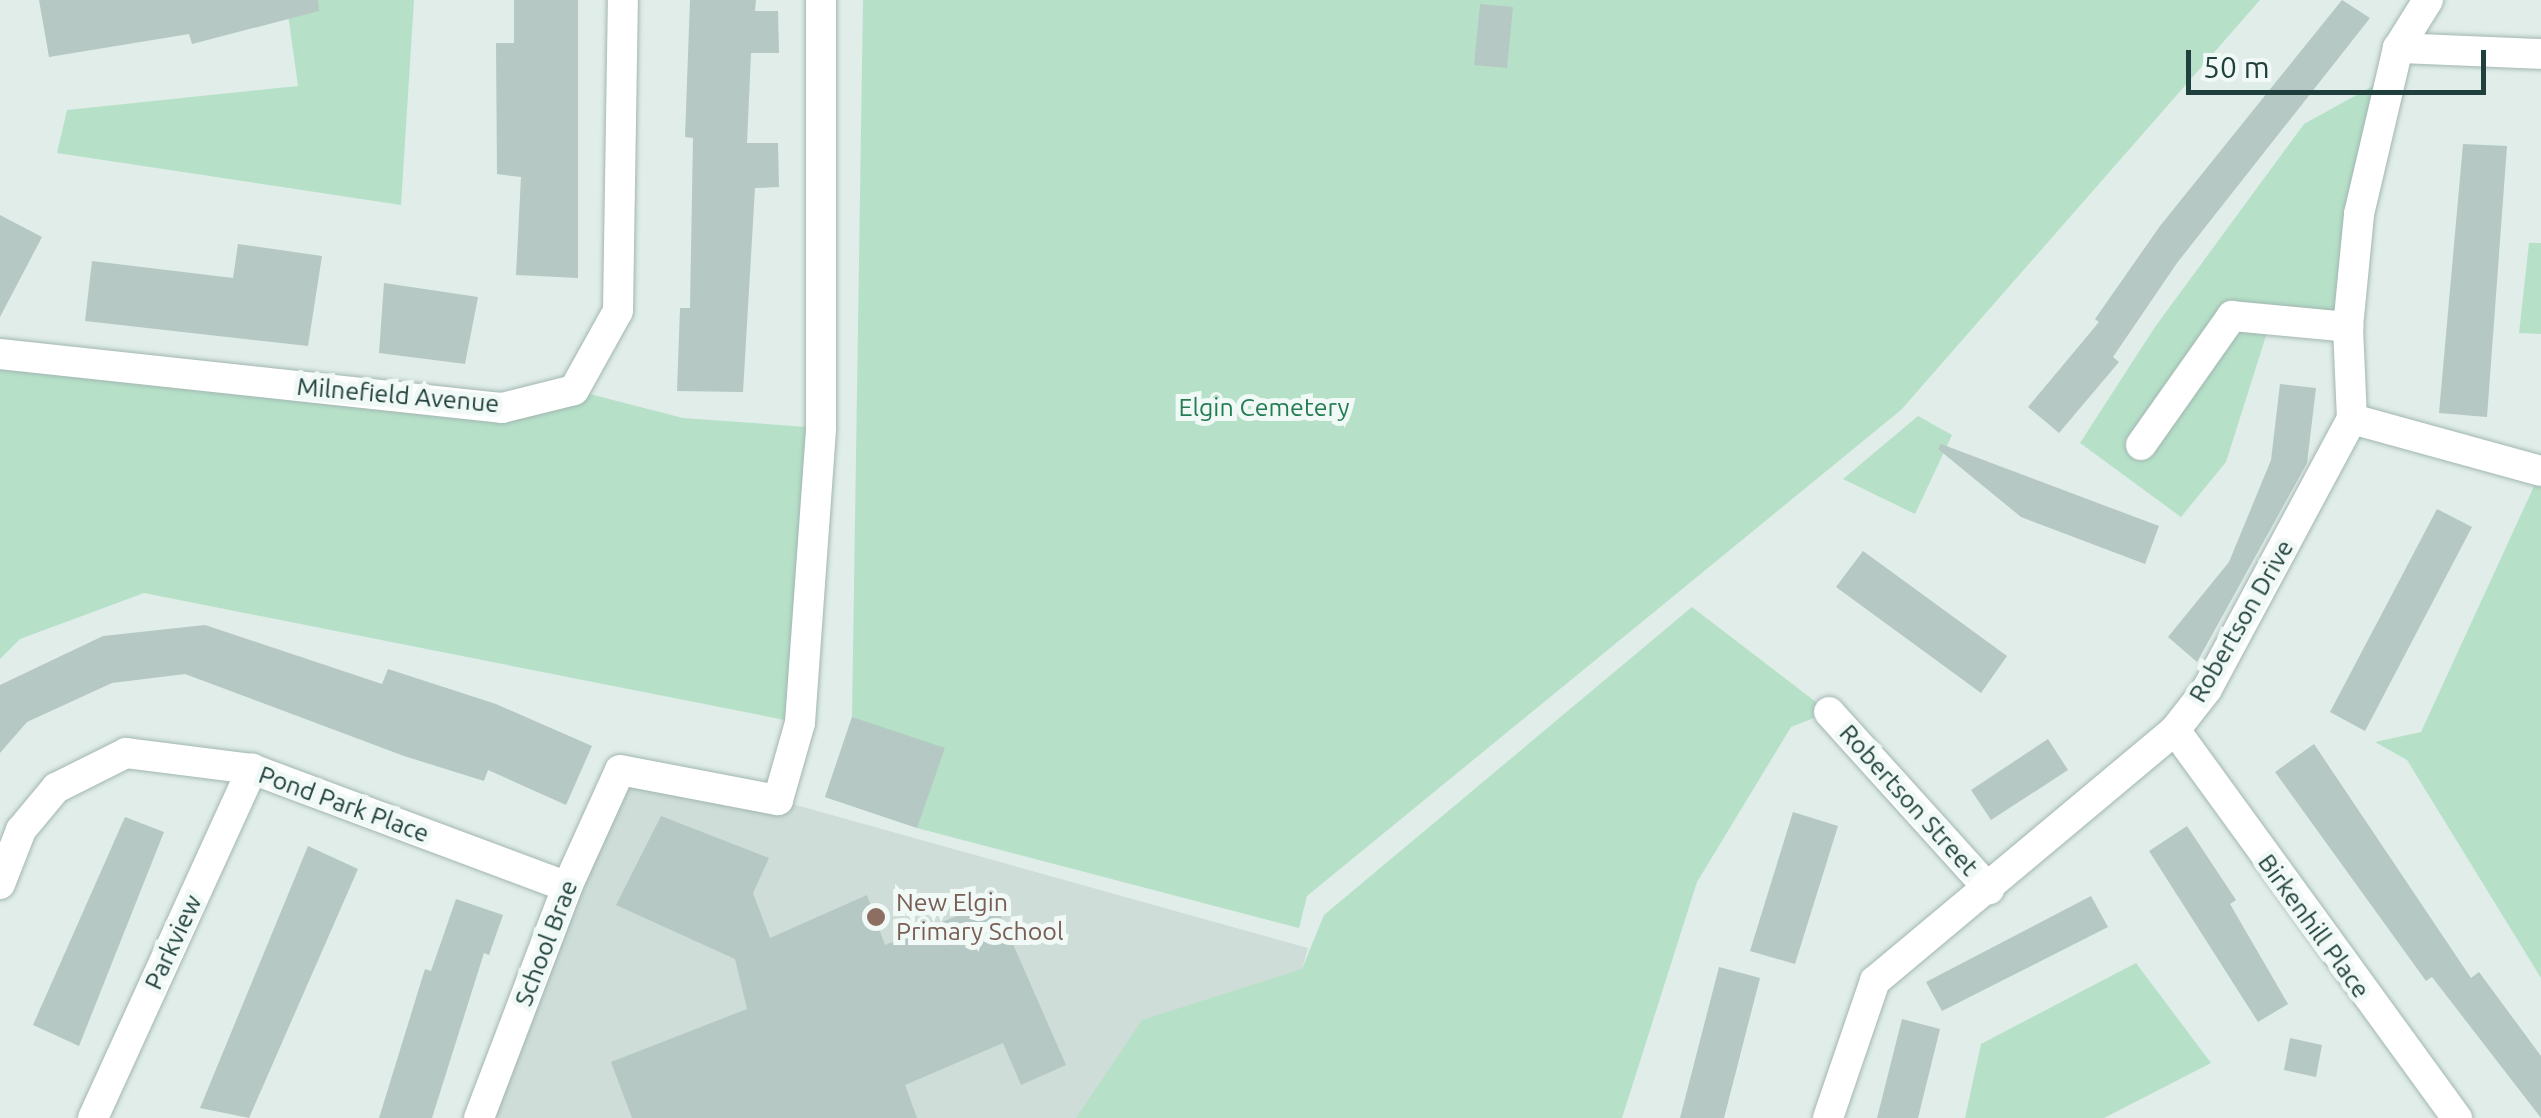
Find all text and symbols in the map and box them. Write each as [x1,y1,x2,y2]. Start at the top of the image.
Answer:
scale bar [2191,30,2491,92]
text: 50 m [2203,50,2270,84]
street label: Milnefield Avenue [296,371,500,419]
park label: Elgin Cemetery [1178,392,1350,422]
street label: Robertson Drive [2182,534,2300,708]
street label: Robertson Street [1833,718,1985,882]
street label: Pond Park Place [255,759,433,849]
street label: Birkenhill Place [2252,848,2376,1004]
street label: School Brae [508,876,584,1010]
place label: New Elgin Primary School [896,888,1064,947]
street label: Parkview [138,890,208,994]
marker: New Elgin Primary School [865,906,887,928]

